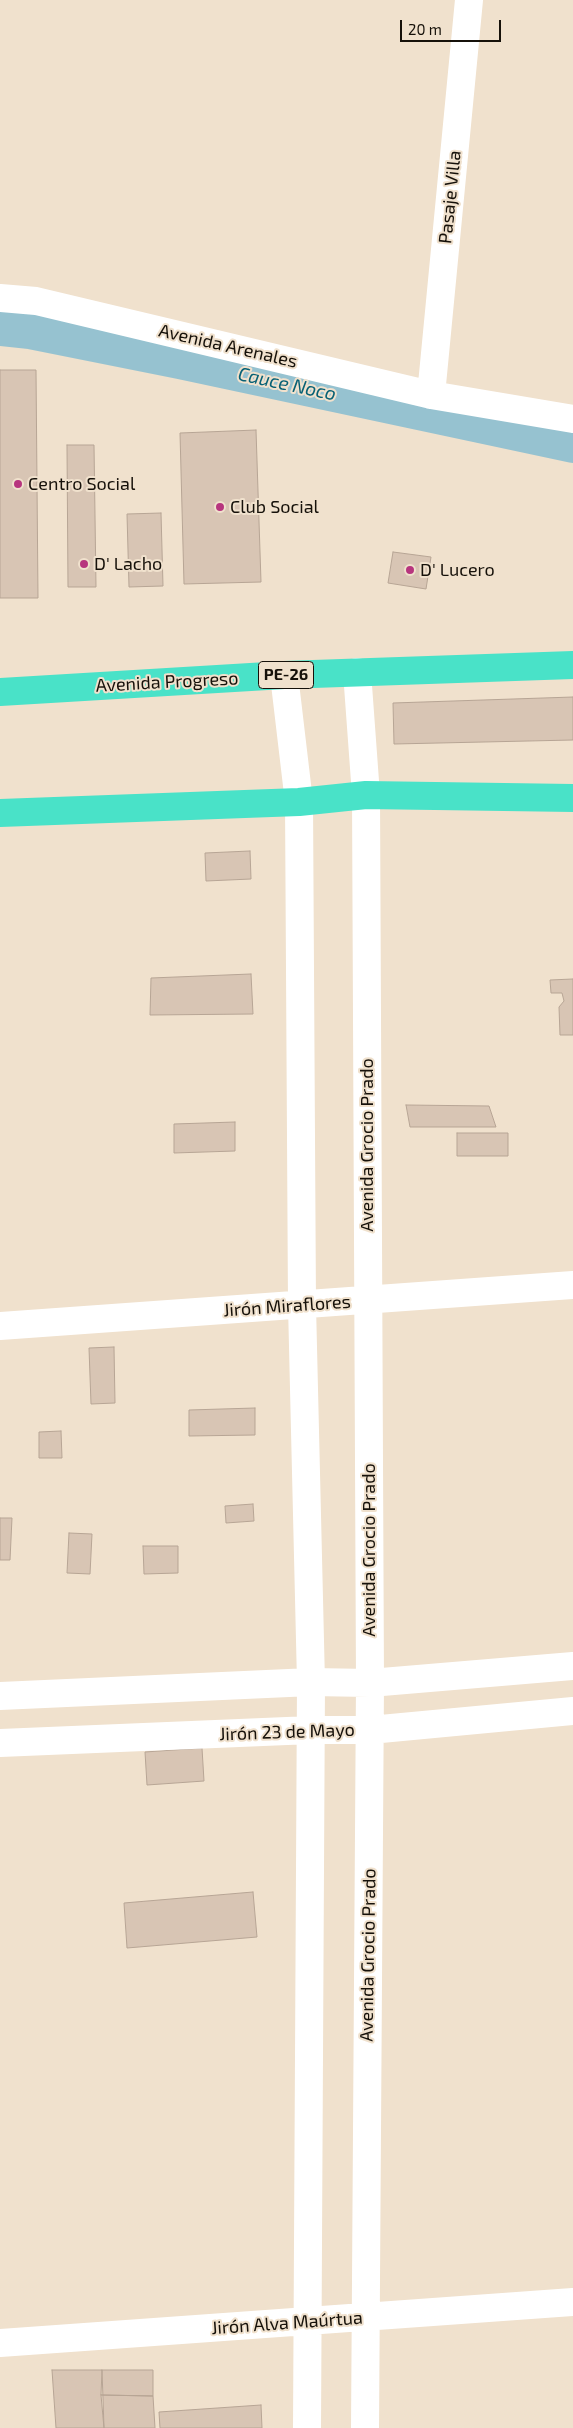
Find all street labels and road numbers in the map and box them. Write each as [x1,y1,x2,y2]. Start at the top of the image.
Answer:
street label: Pasaje Villa [434,149,466,245]
street label: Avenida Arenales [157,320,299,372]
road number: PE-26 [258,662,314,688]
street label: Avenida Progreso [95,667,239,697]
street label: Avenida Grocio Prado [356,1058,378,1232]
street label: Jirón Miraflores [223,1291,351,1321]
street label: Avenida Grocio Prado [358,1463,380,1637]
street label: Jirón 23 de Mayo [219,1719,355,1745]
street label: Avenida Grocio Prado [356,1868,380,2042]
street label: Jirón Alva Maúrtua [210,2307,364,2339]

